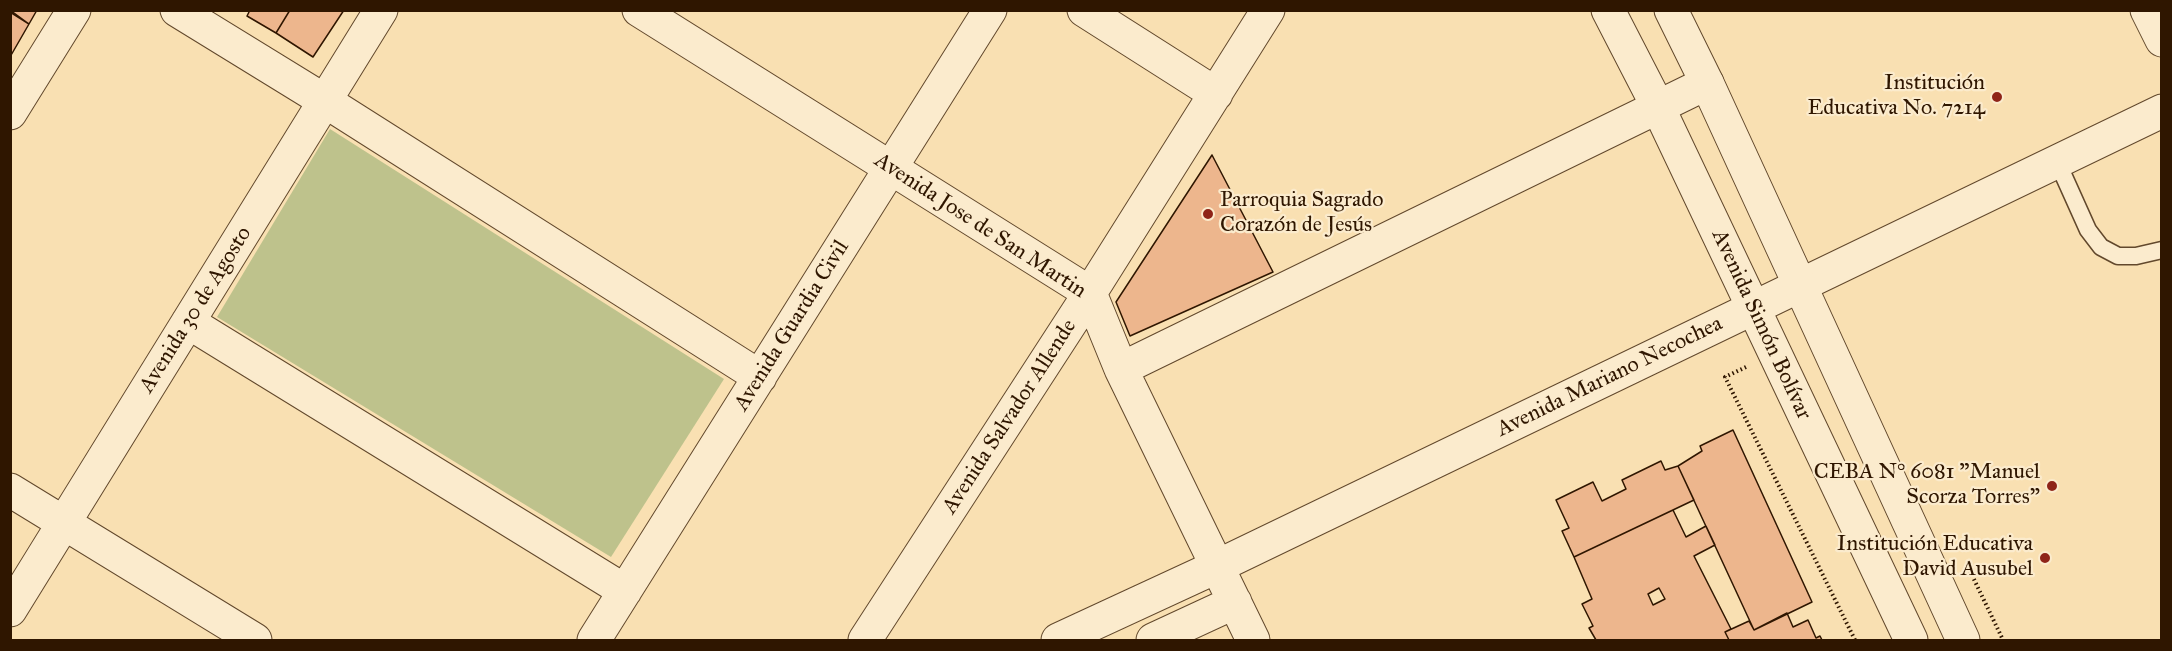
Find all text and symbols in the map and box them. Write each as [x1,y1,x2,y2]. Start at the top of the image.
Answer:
place label: Institución Educativa No. 7214 [1807,71,1985,122]
marker: Institución Educativa No. 7214 [1990,90,2004,104]
street label: Avenida Jose de San Martin [869,148,1091,304]
place label: Parroquia Sagrado Corazón de Jesús [1220,188,1383,240]
marker: Parroquia Sagrado Corazón de Jesús [1201,207,1215,221]
street label: Avenida 30 de Agosto [134,222,258,398]
street label: Avenida Simón Bolívar [1705,226,1817,424]
street label: Avenida Guardia Civil [729,236,855,416]
street label: Avenida Mariano Necochea [1493,311,1727,443]
street label: Avenida Salvador Allende [937,315,1083,519]
place label: CEBA N° 6081 "Manuel Scorza Torres" [1814,460,2040,512]
marker: CEBA N° 6081 "Manuel Scorza Torres" [2045,479,2059,493]
place label: Institución Educativa David Ausubel [1837,532,2033,584]
marker: Institución Educativa David Ausubel [2038,551,2052,565]

